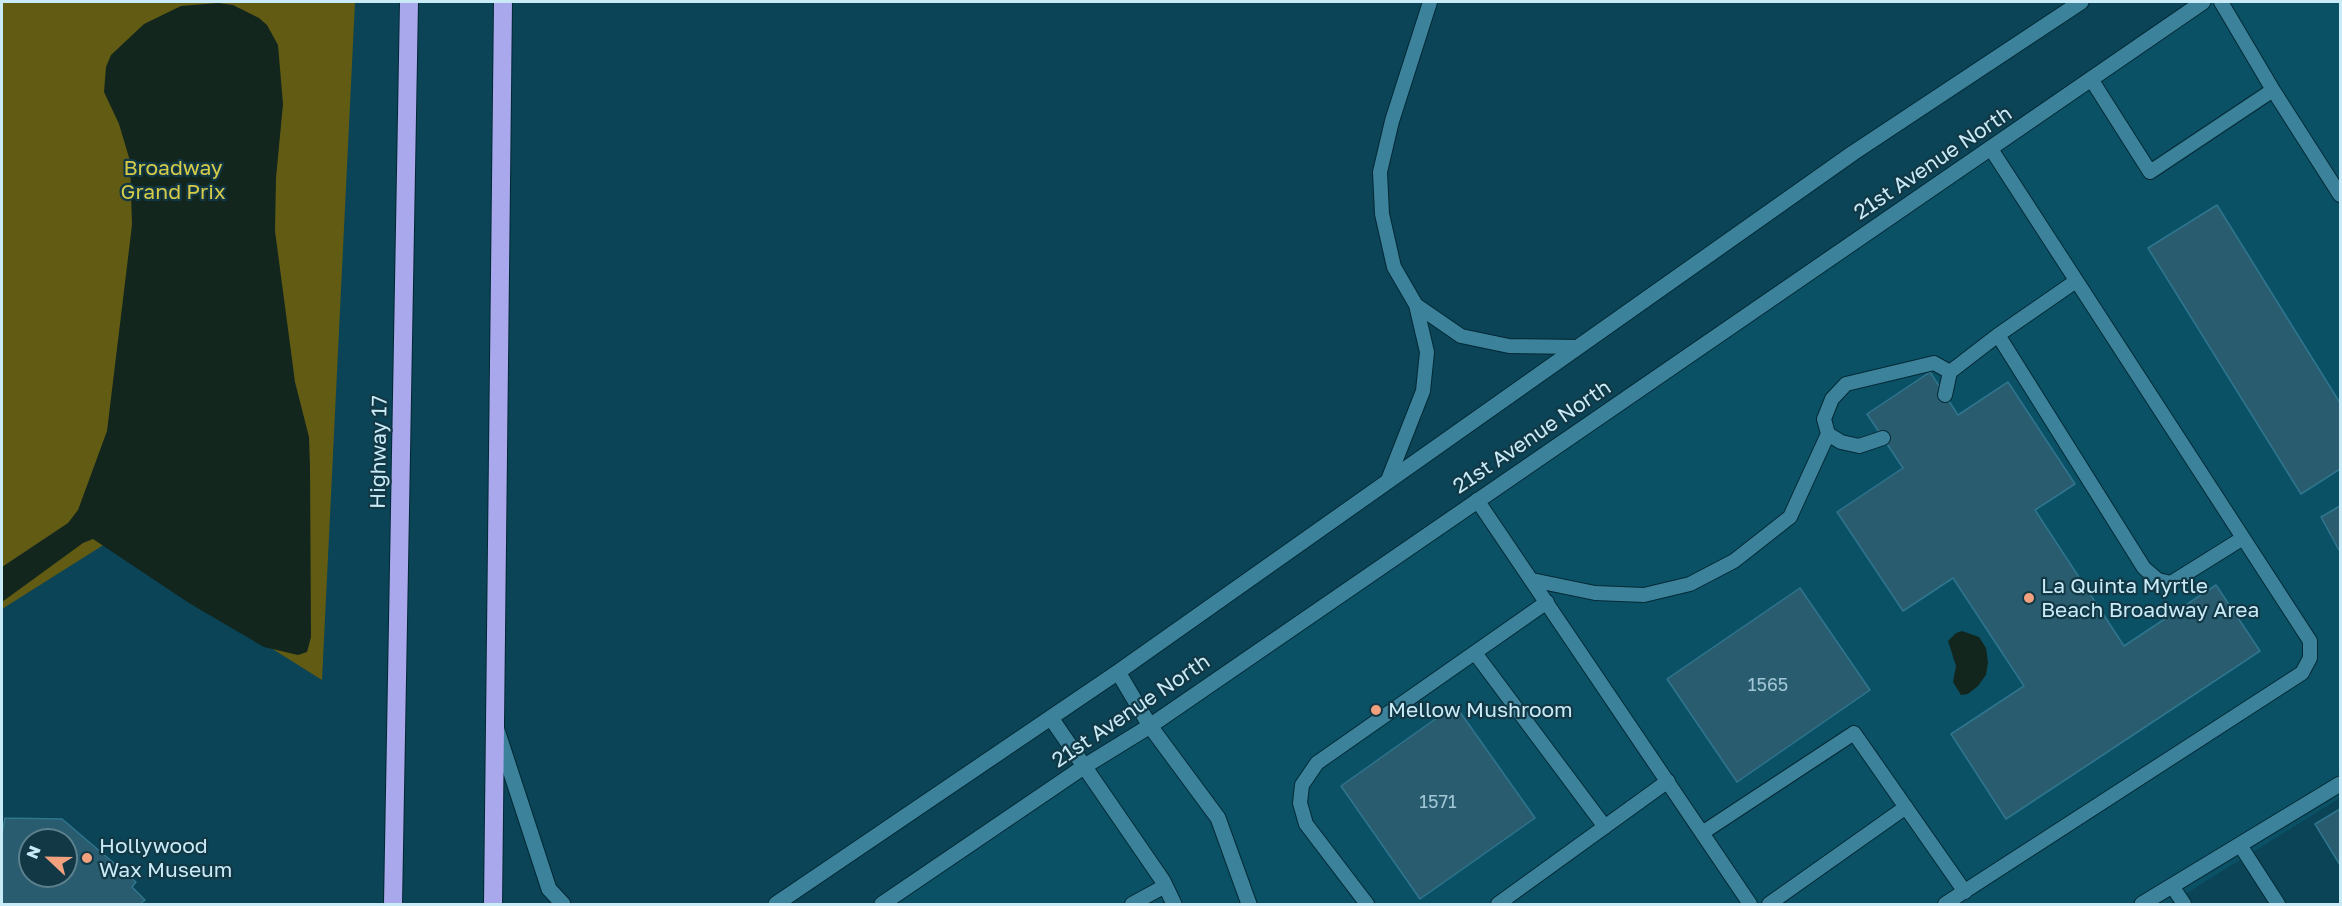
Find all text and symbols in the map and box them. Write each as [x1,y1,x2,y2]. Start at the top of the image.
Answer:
street label: 21st Avenue North [1849,101,2017,225]
park label: Broadway Grand Prix [121,155,225,205]
street label: 21st Avenue North [1448,375,1616,499]
street label: Highway 17 [365,395,393,509]
place label: La Quinta Myrtle Beach Broadway Area [2041,573,2259,623]
marker: La Quinta Myrtle Beach Broadway Area [2022,591,2036,605]
street label: 21st Avenue North [1047,649,1215,773]
house number: 1565 [1748,674,1788,696]
place label: Mellow Mushroom [1388,697,1573,723]
marker: Mellow Mushroom [1369,703,1383,717]
house number: 1571 [1419,791,1457,813]
north arrow [18,828,78,888]
place label: Hollywood Wax Museum [99,833,232,883]
text: N [22,843,45,861]
marker: Hollywood Wax Museum [80,851,94,865]

